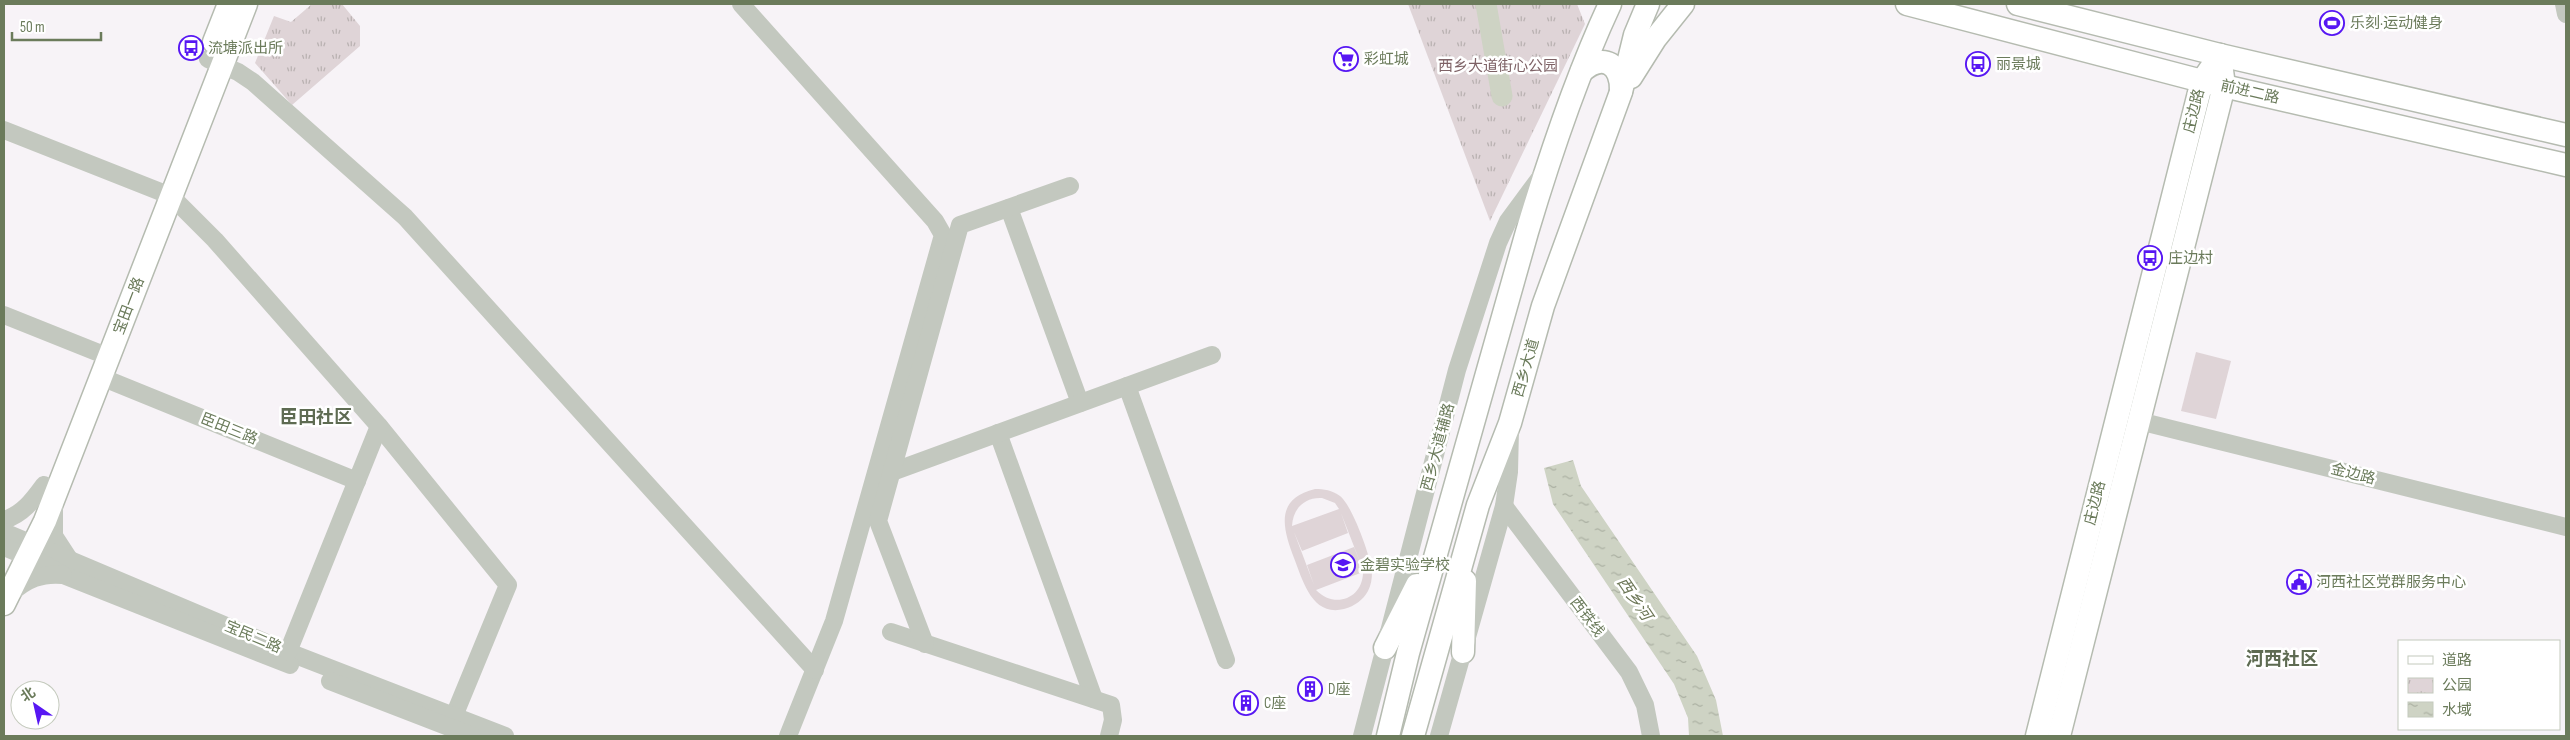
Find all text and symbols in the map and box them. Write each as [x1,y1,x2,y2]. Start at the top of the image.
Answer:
scale bar [12,10,101,42]
sports icon: 乐刻·运动健身 [2319,10,2345,36]
place label: 乐刻·运动健身 [2350,14,2443,33]
text: 50 m [20,18,45,37]
bus stop icon: 流塘派出所 [178,35,204,61]
place label: 流塘派出所 [208,39,283,58]
supermarket icon: 彩虹城 [1333,46,1359,72]
place label: 彩虹城 [1364,50,1409,69]
bus stop icon: 丽景城 [1965,51,1991,77]
place label: 丽景城 [1996,55,2041,74]
park label: 西乡大道街心公园 [1438,57,1558,76]
street label: 前进二路 [2219,76,2281,108]
street label: 庄边路 [2179,87,2209,135]
bus stop icon: 庄边村 [2137,245,2163,271]
place label: 庄边村 [2168,249,2213,268]
street label: 宝田一路 [109,275,149,337]
street label: 西乡大道 [1509,337,1543,399]
street label: 西乡大道辅路 [1417,401,1459,493]
district label: 臣田社区 [280,407,352,428]
street label: 臣田三路 [198,409,260,449]
street label: 金边路 [2329,459,2377,489]
street label: 庄边路 [2080,479,2110,527]
school or university icon: 金碧实验学校 [1330,552,1356,578]
place label: 金碧实验学校 [1360,556,1450,575]
public building icon: 河西社区党群服务中心 [2286,569,2312,595]
place label: 河西社区党群服务中心 [2316,573,2466,592]
water label: 西乡河 [1613,574,1657,627]
street label: 西铁线 [1566,593,1608,641]
street label: 宝民二路 [222,617,284,657]
legend [2398,640,2560,730]
district label: 河西社区 [2246,649,2318,670]
text: 道路 [2442,651,2472,670]
building icon: D座 [1297,676,1323,702]
text: 公园 [2442,676,2472,695]
north arrow [10,680,60,730]
place label: D座 [1328,680,1350,699]
text: 北 [17,684,39,706]
building icon: C座 [1233,690,1259,716]
place label: C座 [1264,694,1286,713]
text: 水域 [2442,701,2472,720]

